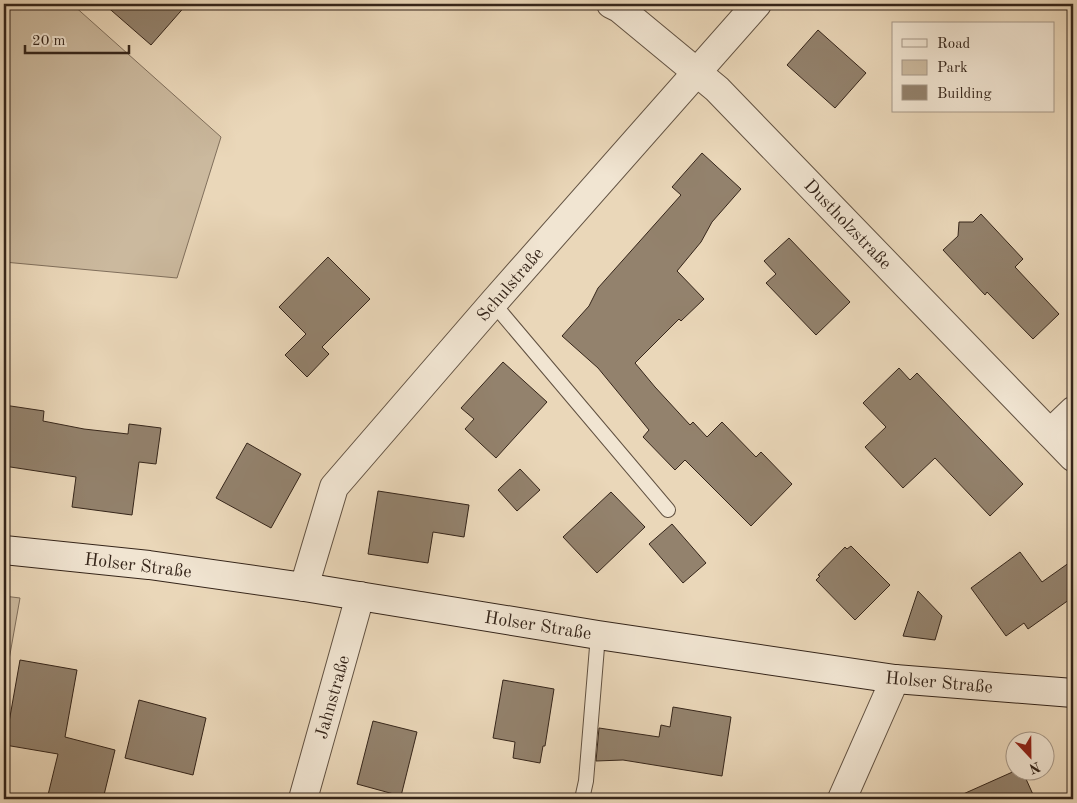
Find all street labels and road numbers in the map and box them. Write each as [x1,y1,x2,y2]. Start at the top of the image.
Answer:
street label: Dustholzstraße [800,176,895,273]
street label: Schulstraße [474,244,548,325]
street label: Holser Straße [83,550,193,582]
street label: Holser Straße [483,609,593,643]
street label: Jahnstraße [312,653,354,741]
street label: Holser Straße [884,669,993,697]

